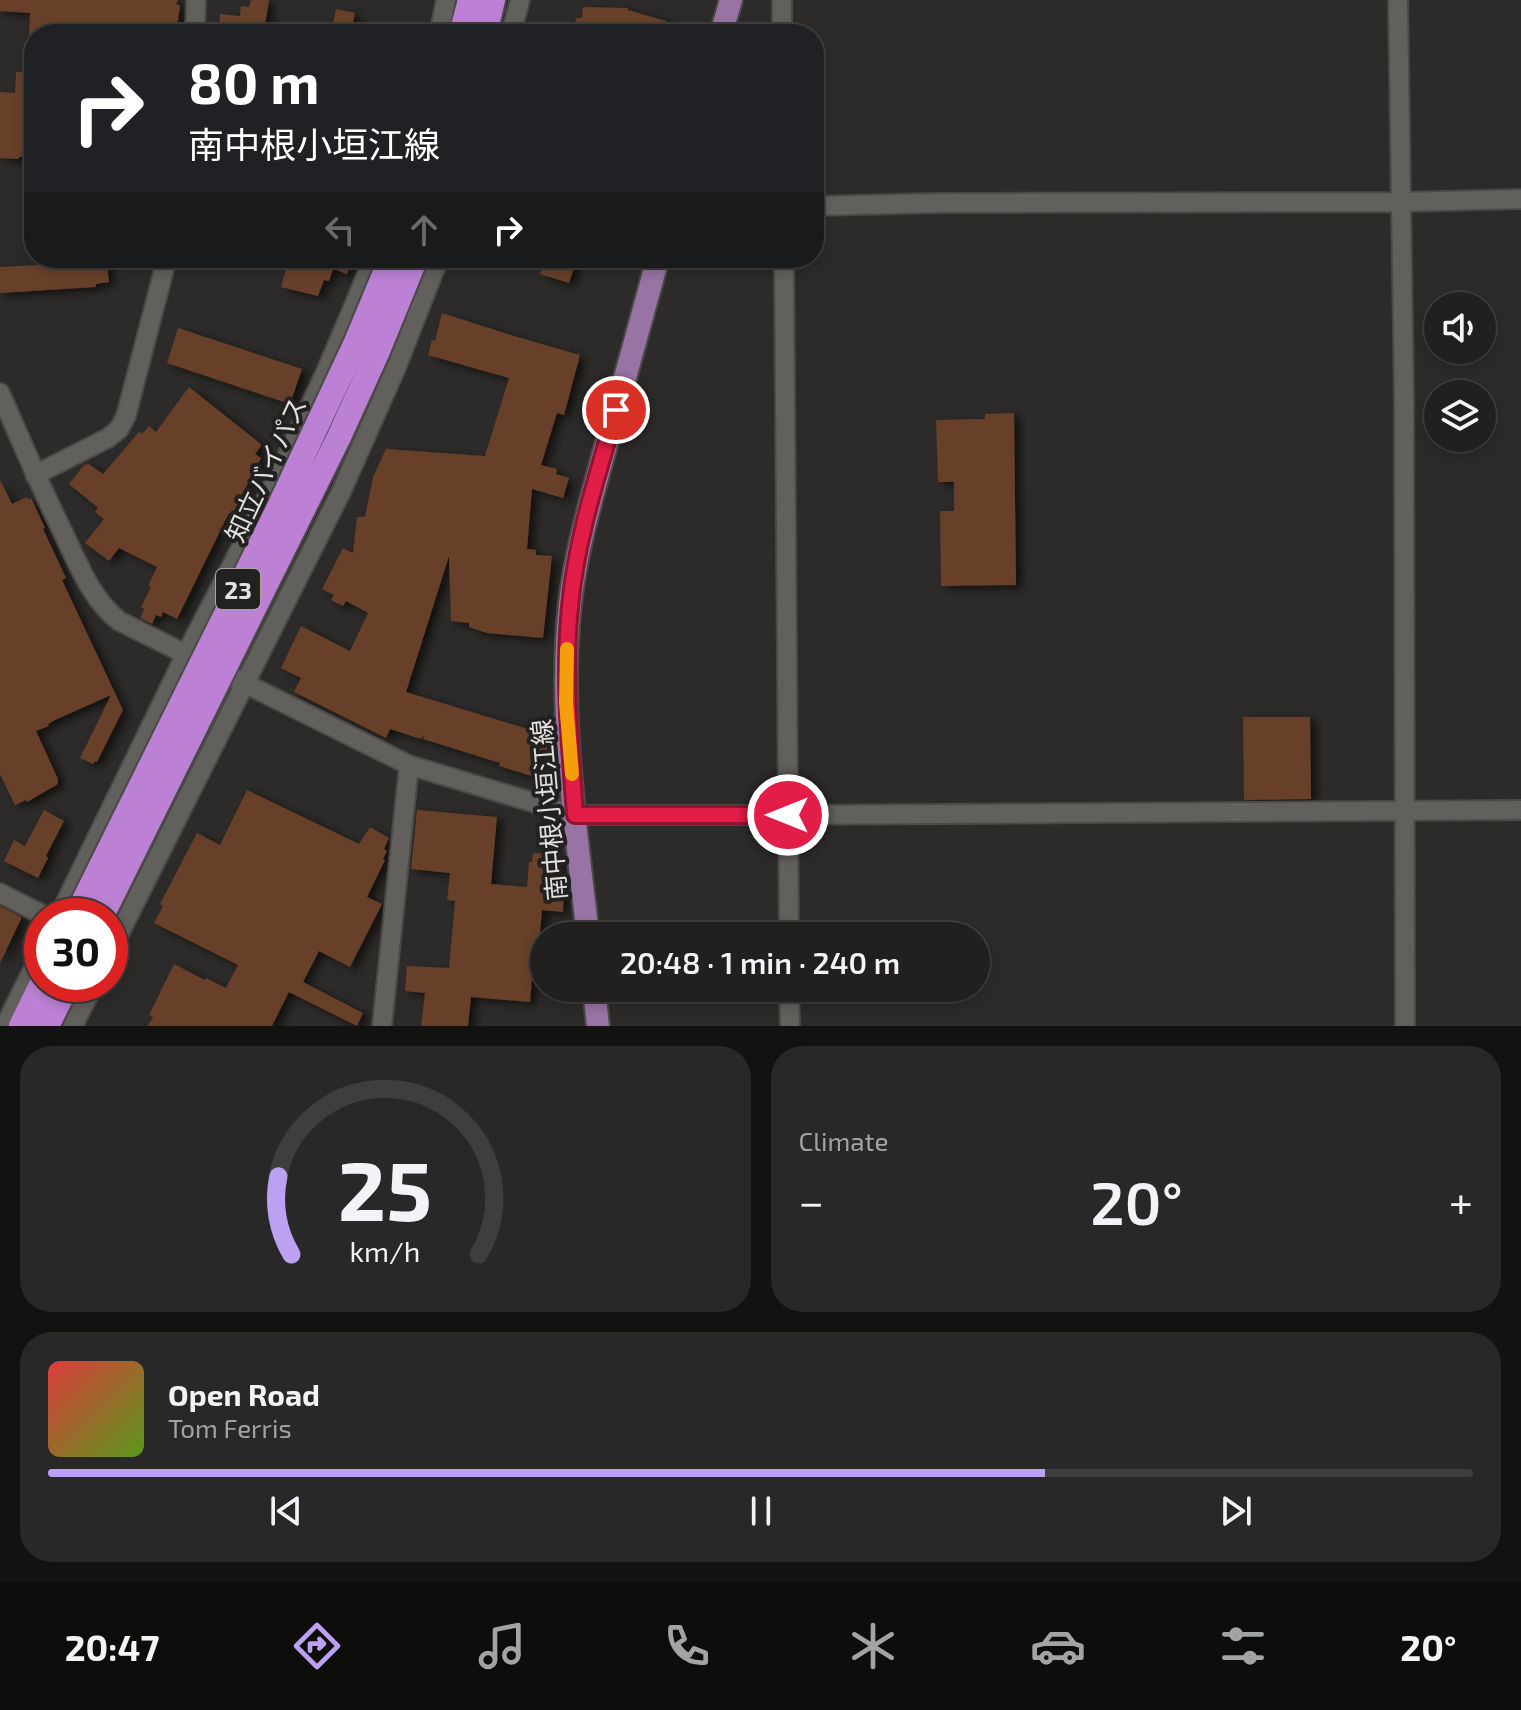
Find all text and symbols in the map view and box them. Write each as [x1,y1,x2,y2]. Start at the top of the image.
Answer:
text: 80 m [188,48,320,115]
icon: right [56,56,160,160]
text: 南中根小垣江線 [188,122,440,165]
icon: left [318,208,362,252]
icon: ahead [402,208,446,252]
icon: right [486,208,530,252]
map controls [1424,292,1496,452]
button: sound [1424,292,1496,364]
pin [582,376,650,444]
button: layers [1424,380,1496,452]
icon: arrive [594,388,638,432]
street label: 知立バイパス [218,392,312,546]
road number: 23 [216,569,260,609]
street label: 南中根小垣江線 [525,718,571,902]
position arrow [746,773,830,857]
speed limit sign: 30 [24,898,128,1002]
text: 20:48 · 1 min · 240 m [620,944,900,980]
text: Climate [799,1125,888,1156]
text: 25 [338,1138,432,1238]
text: 20° [1090,1165,1183,1237]
text: − [799,1174,824,1227]
text: + [1449,1174,1473,1227]
text: km/h [350,1233,421,1268]
text: Open Road [168,1376,320,1412]
text: Tom Ferris [168,1412,292,1443]
icon: previous [264,1489,308,1533]
icon: pause [739,1489,783,1533]
icon: next [1214,1489,1258,1533]
icon: directions [289,1618,345,1674]
icon: music [474,1618,530,1674]
icon: phone [659,1618,715,1674]
icon: climate [845,1618,901,1674]
icon: car [1030,1618,1086,1674]
icon: filters [1215,1618,1271,1674]
text: 20:47 [65,1625,159,1668]
text: 20° [1400,1625,1456,1668]

